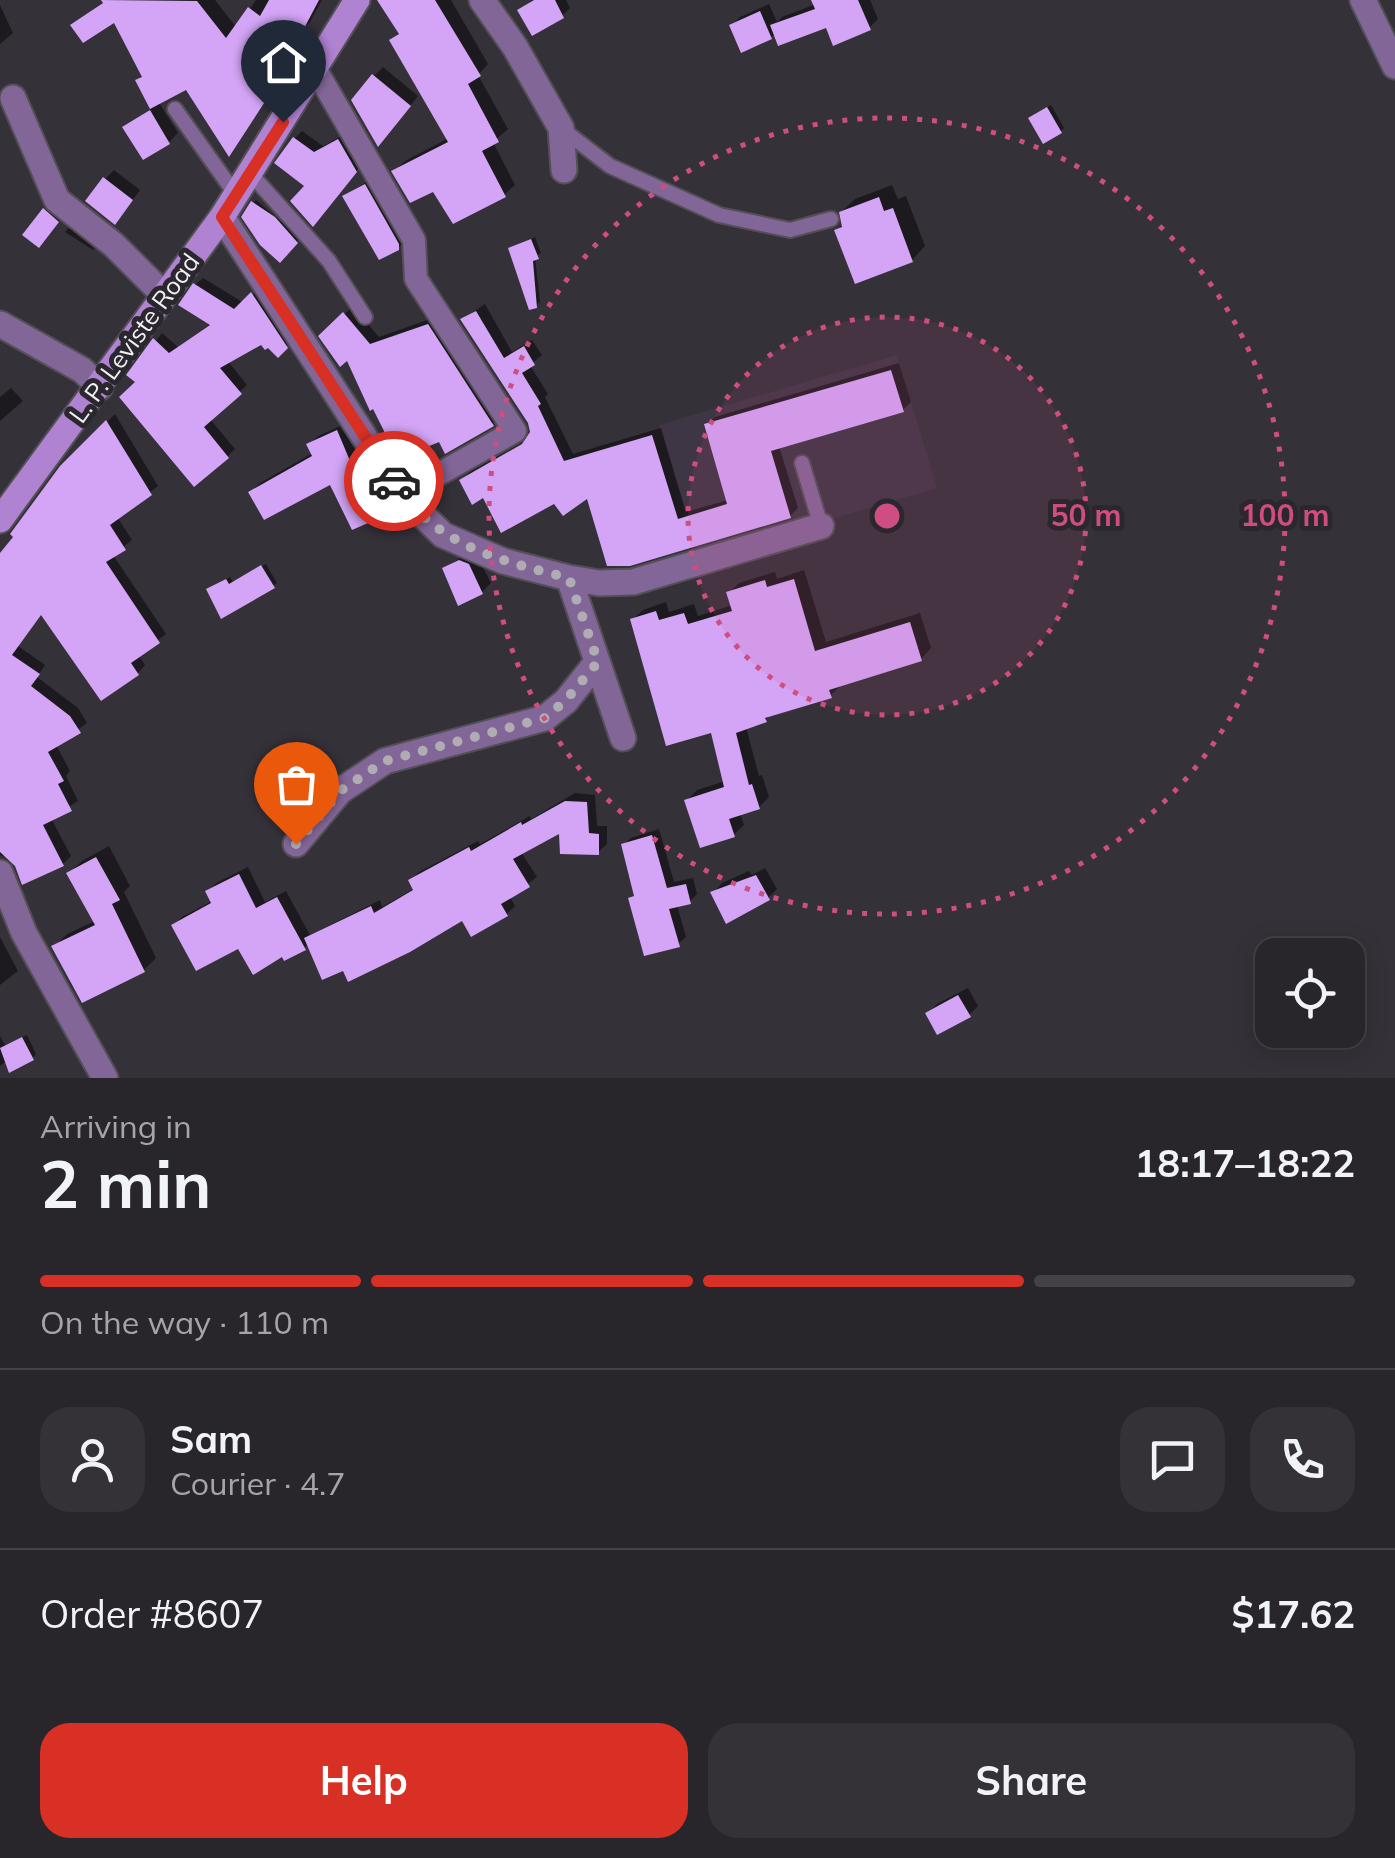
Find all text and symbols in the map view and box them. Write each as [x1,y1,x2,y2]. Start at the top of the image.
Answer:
pin [241,20,326,123]
icon: home [256,35,311,90]
street label: L. P. Leviste Road [62,247,205,428]
courier [344,431,444,531]
icon: car [367,454,422,509]
text: 50 m [1050,496,1122,534]
text: 100 m [1240,496,1330,534]
centre of rings [869,498,905,534]
pin [254,742,339,845]
icon: bag [269,757,324,812]
map controls [1255,938,1365,1048]
button: locate [1255,938,1365,1048]
text: Arriving in [40,1106,192,1146]
text: 18:17–18:22 [1135,1139,1355,1187]
text: 2 min [40,1143,211,1224]
text: On the way · 110 m [40,1302,329,1342]
button: person [40,1407,145,1512]
button: chat [1120,1407,1225,1512]
button: phone [1250,1407,1355,1512]
text: Sam [170,1415,252,1463]
text: Courier · 4.7 [170,1463,346,1503]
text: Order #8607 [40,1590,264,1638]
text: $17.62 [1232,1590,1355,1638]
button: Help [40,1723,688,1838]
button: Share [708,1723,1355,1838]

